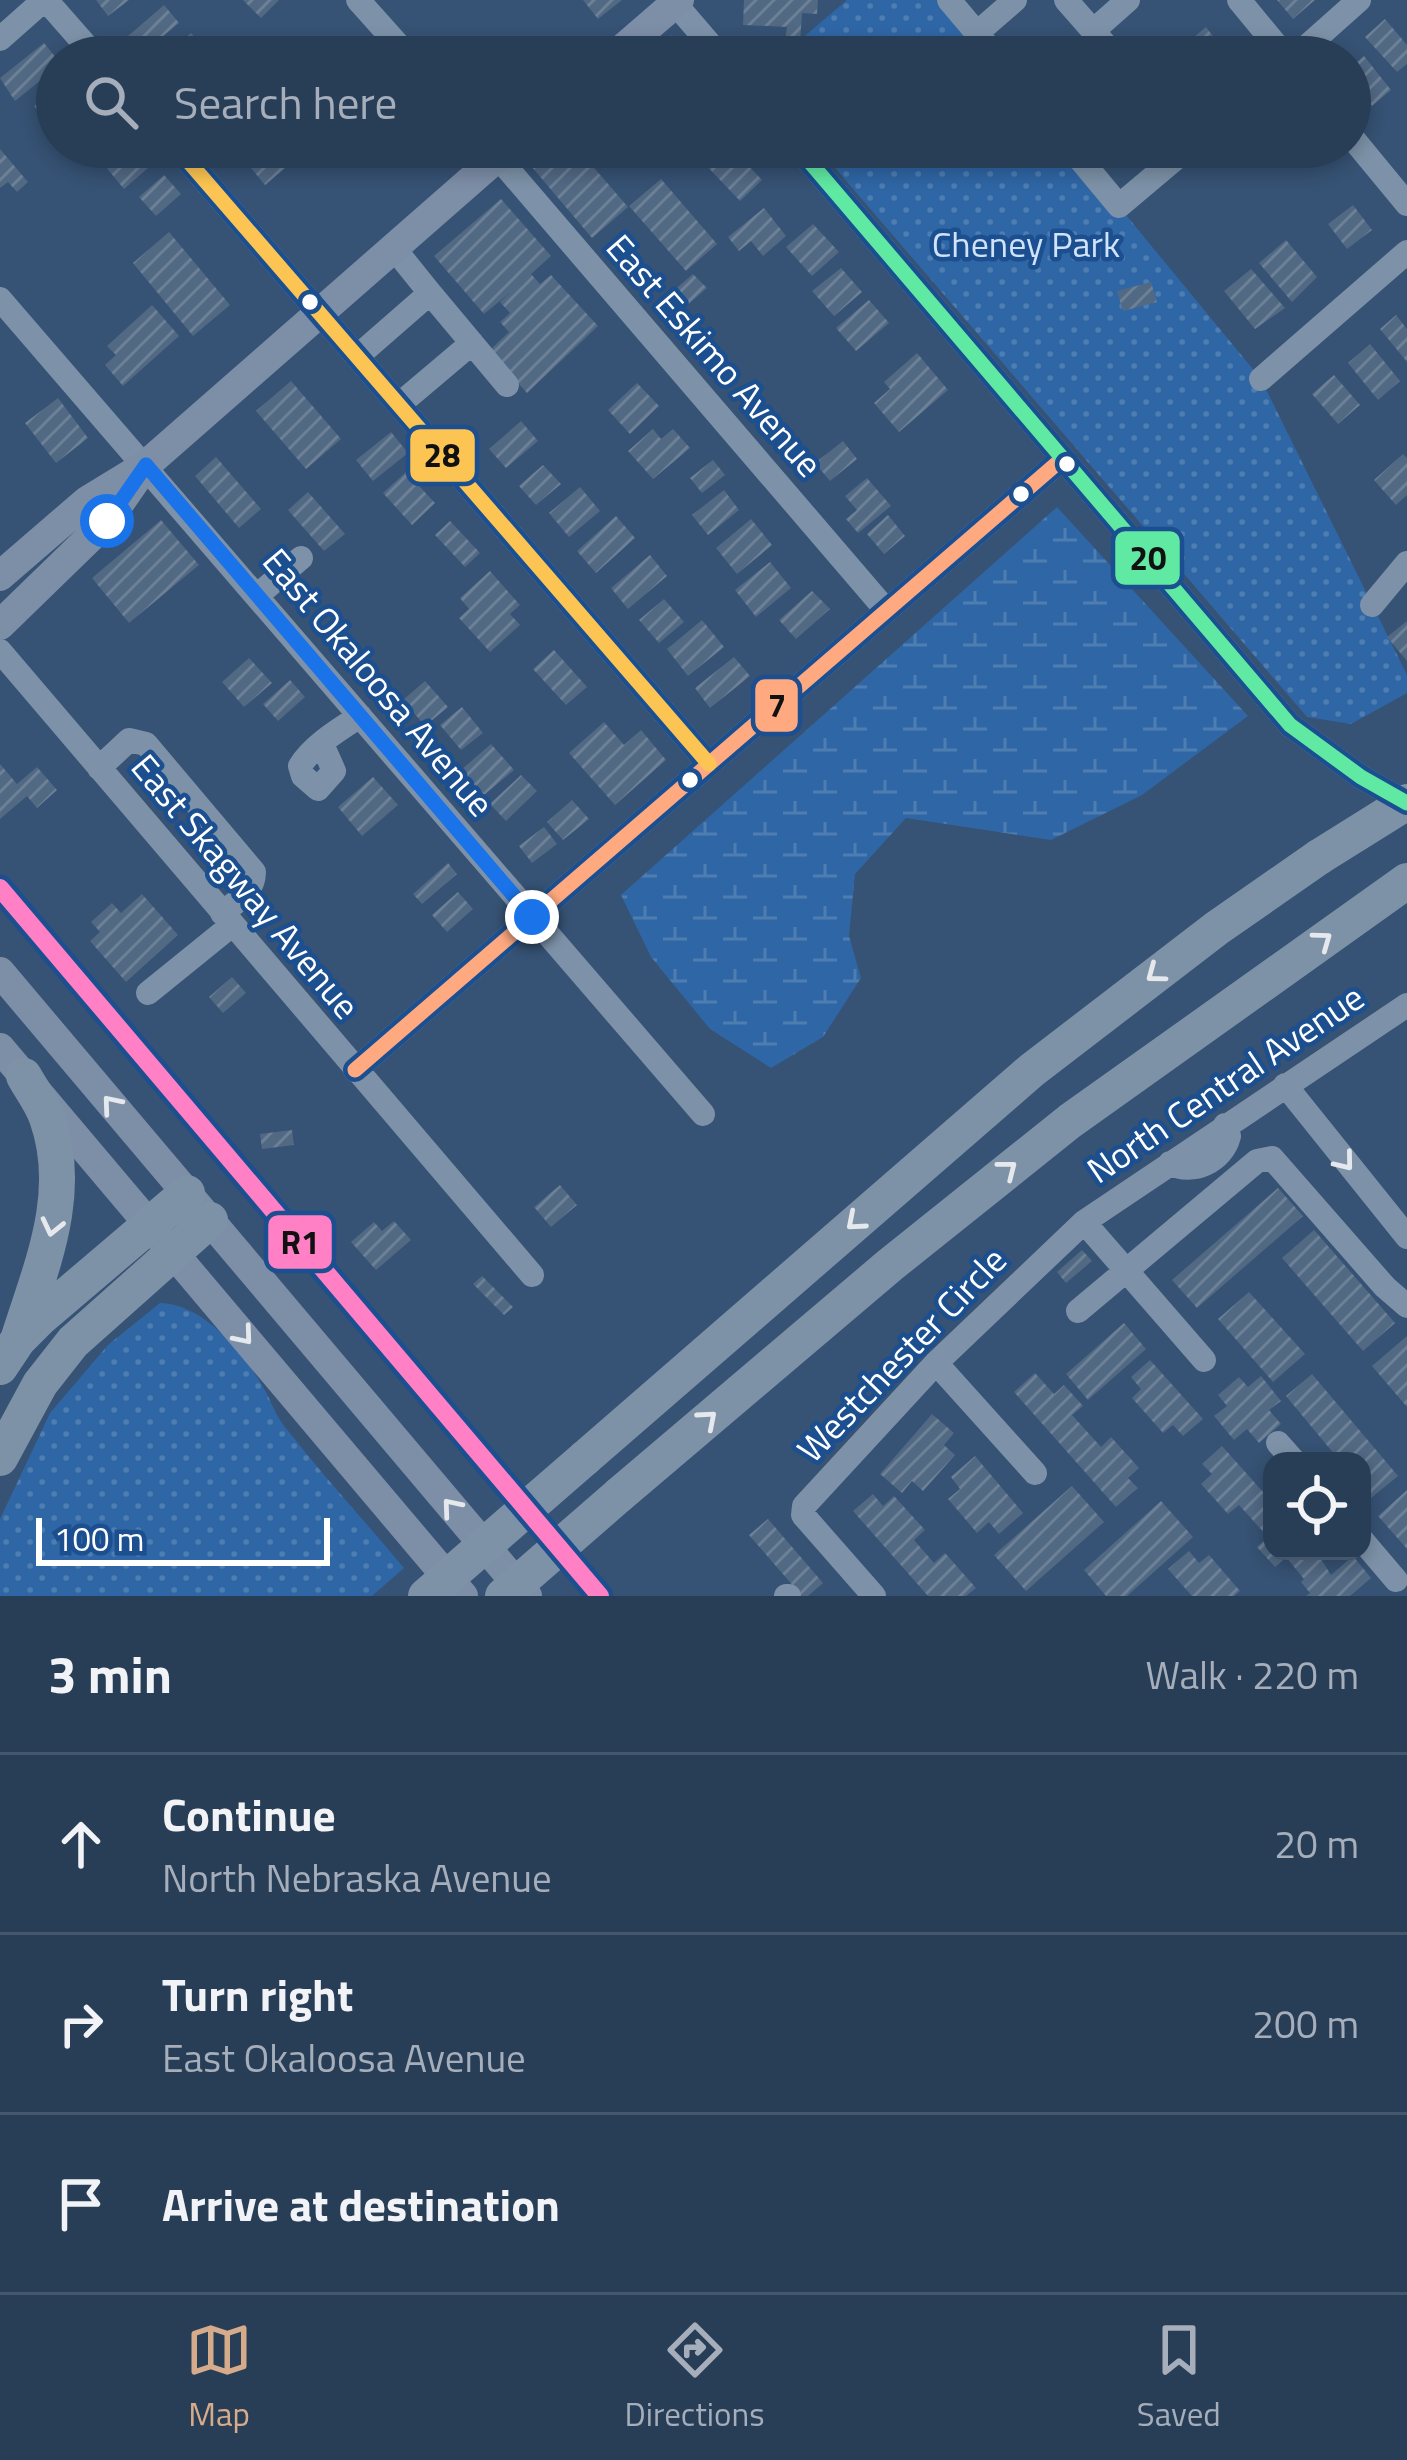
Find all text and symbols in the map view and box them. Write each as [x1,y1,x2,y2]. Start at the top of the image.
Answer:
search box [36,36,1371,168]
text: Search here [174,68,397,136]
icon: search [78,69,144,135]
park label: Cheney Park [932,216,1120,271]
street label: East Eskimo Avenue [594,221,836,489]
unlabelled marker [299,291,321,313]
line badge: 28 [408,427,477,484]
text: 28 [424,430,460,480]
unlabelled marker [1056,453,1078,475]
unlabelled marker [1010,483,1032,505]
route start [80,494,134,548]
line badge: 20 [1113,529,1182,587]
text: 20 [1130,533,1166,583]
street label: East Okaloosa Avenue [250,536,508,828]
line badge: 7 [753,677,800,734]
text: 7 [768,680,786,730]
street label: East Skagway Avenue [118,741,374,1031]
unlabelled marker [679,769,701,791]
route end [505,890,559,944]
one-way arrow [1310,932,1332,954]
one-way arrow [1147,960,1169,982]
street label: North Central Avenue [1075,970,1375,1196]
one-way arrow [104,1096,126,1118]
one-way arrow [1331,1148,1353,1170]
one-way arrow [994,1162,1016,1183]
one-way arrow [847,1208,869,1230]
line badge: R1 [266,1213,334,1271]
one-way arrow [41,1217,66,1237]
text: R1 [281,1217,319,1267]
street label: Westchester Circle [783,1234,1019,1474]
one-way arrow [229,1322,251,1344]
one-way arrow [694,1411,716,1433]
map controls [1263,1452,1371,1560]
button: locate [1263,1452,1371,1560]
one-way arrow [444,1499,465,1521]
scale bar [36,1512,330,1565]
text: 100 m [54,1514,144,1564]
text: 3 min [48,1635,172,1713]
text: Walk · 220 m [1145,1645,1359,1704]
text: Continue [162,1780,336,1848]
icon: ahead [48,1811,114,1877]
text: 20 m [1274,1814,1359,1873]
text: North Nebraska Avenue [162,1848,552,1907]
text: Turn right [162,1960,353,2028]
icon: right [48,1991,114,2057]
text: 200 m [1252,1994,1359,2053]
text: East Okaloosa Avenue [162,2028,526,2087]
text: Arrive at destination [162,2170,560,2238]
icon: arrive [48,2171,114,2237]
tab: Map [186,2317,252,2439]
tab: Directions [625,2317,764,2439]
tab: Saved [1137,2317,1221,2439]

